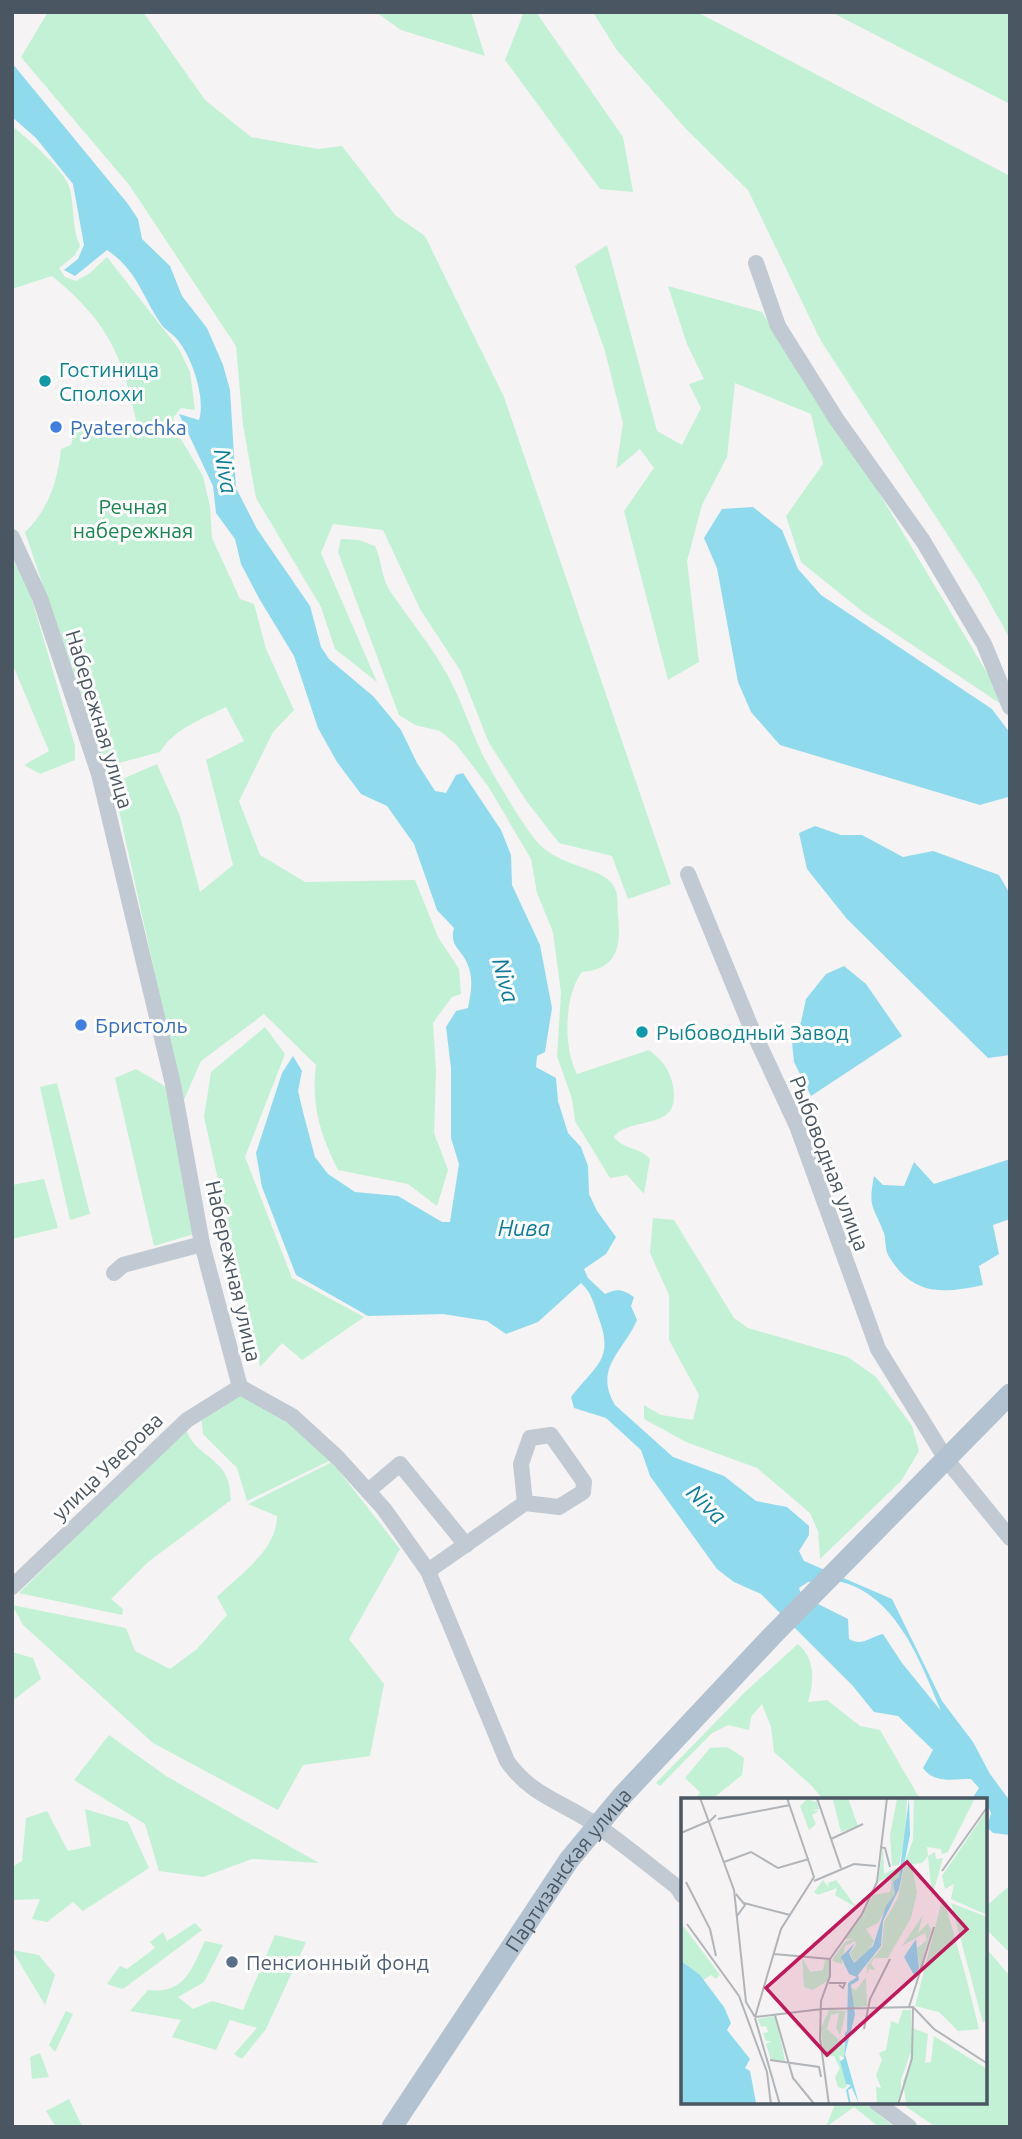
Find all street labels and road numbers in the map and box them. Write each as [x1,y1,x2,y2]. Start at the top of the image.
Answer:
street label: Набережная улица [61,627,139,811]
street label: Рыбоводная улица [786,1072,874,1254]
street label: Набережная улица [201,1178,267,1364]
street label: улица Уверова [47,1407,167,1525]
street label: Партизанская улица [500,1782,636,1956]

